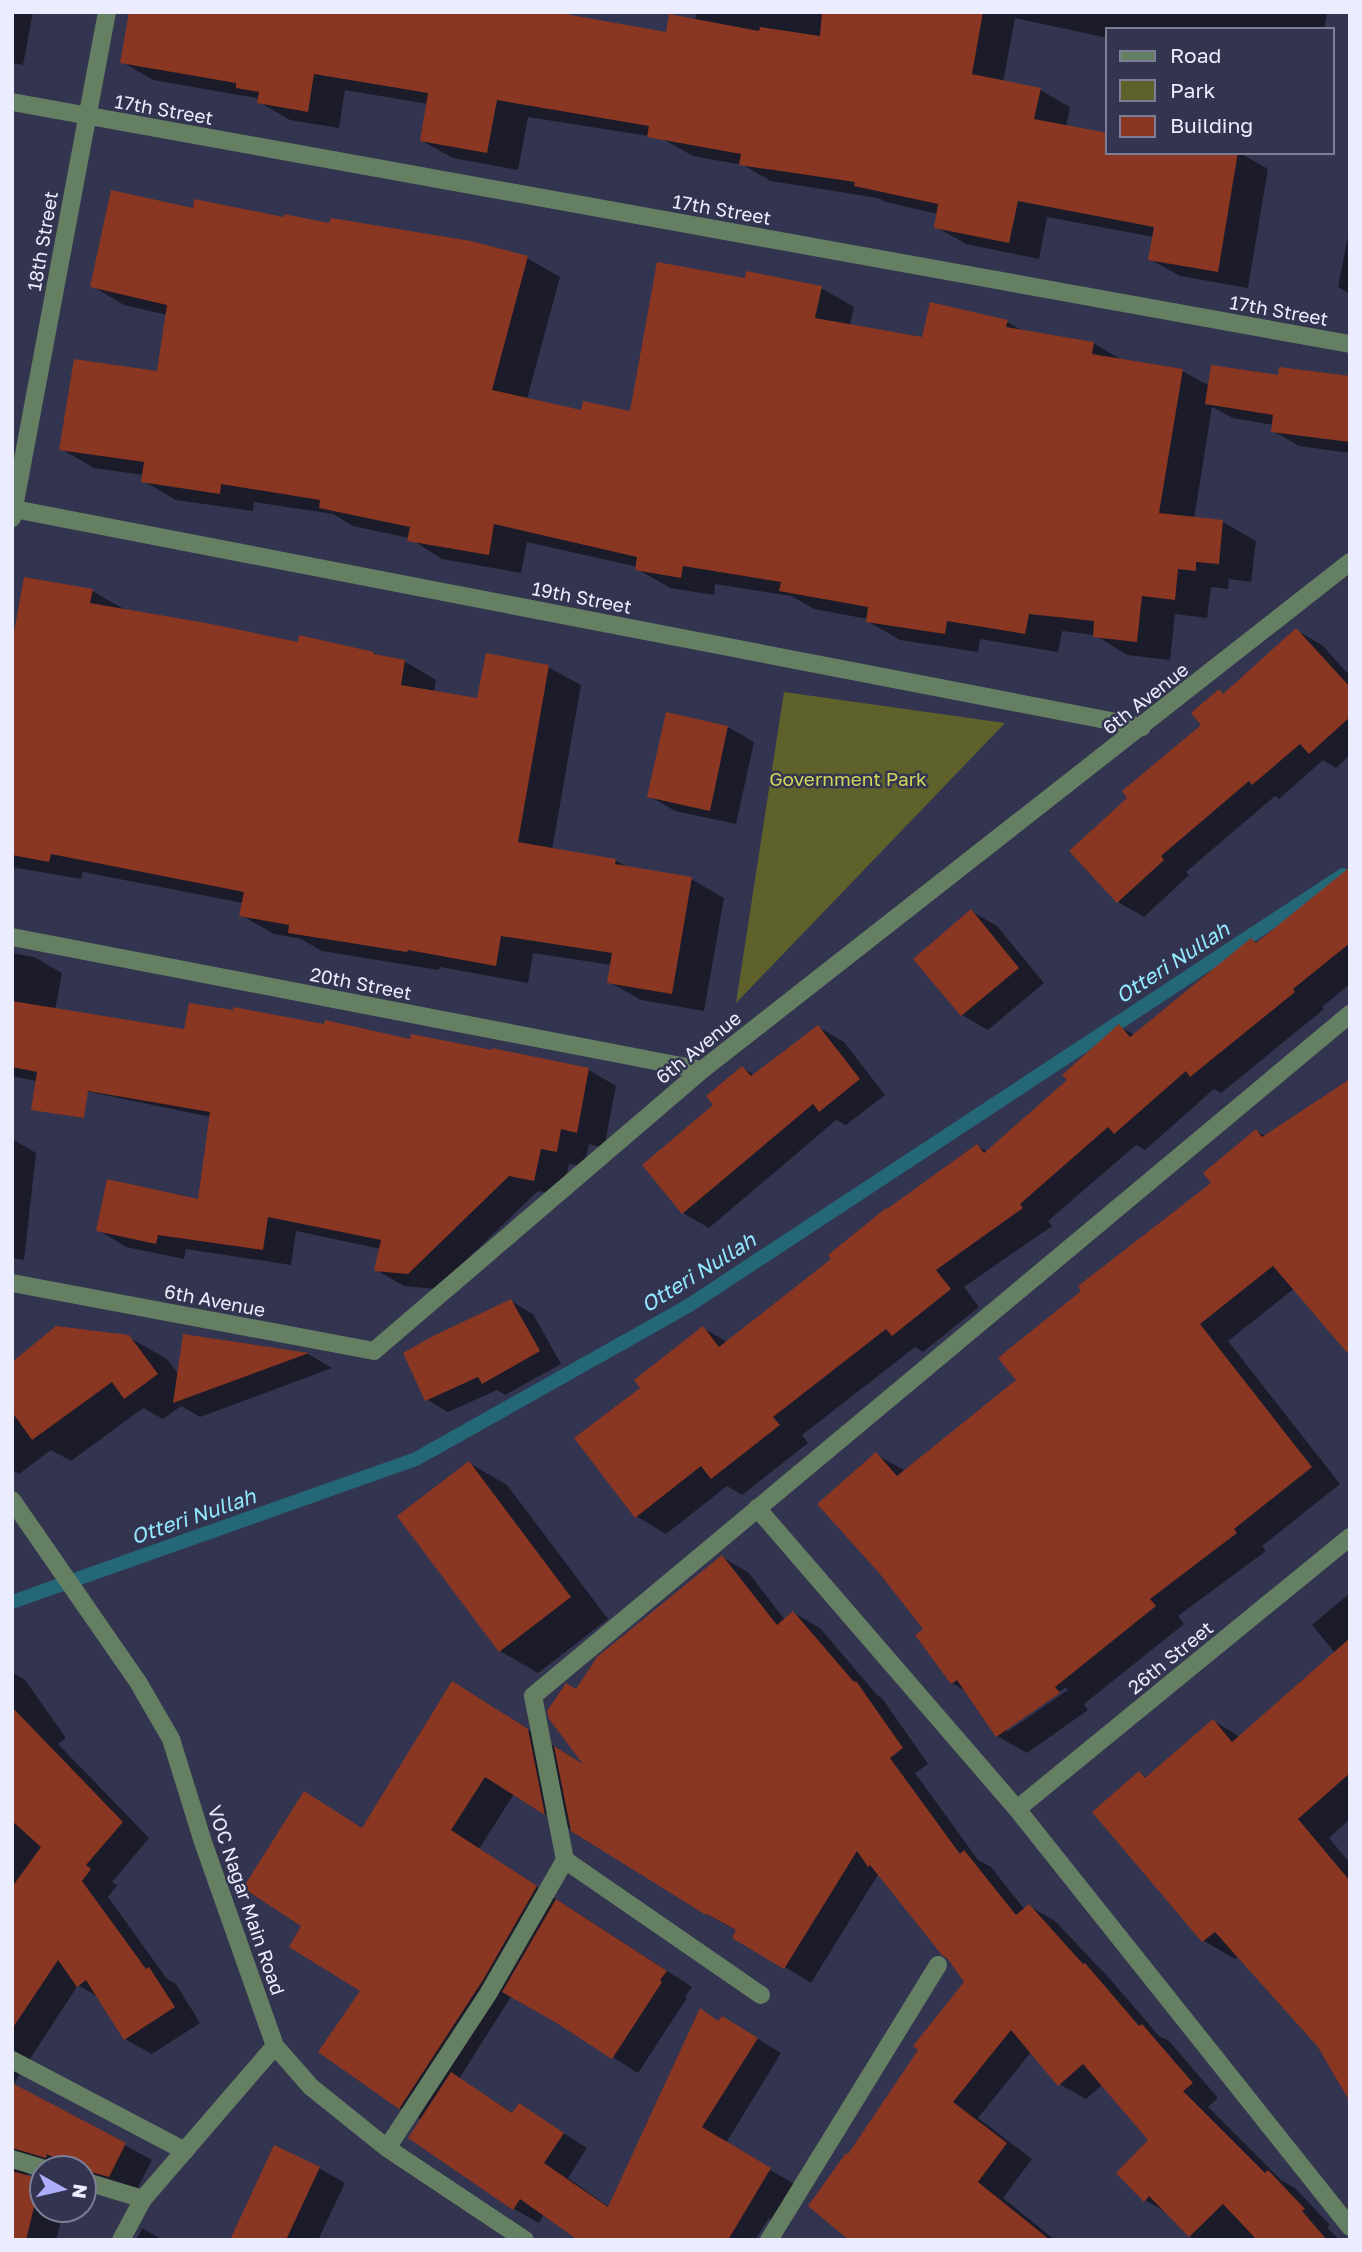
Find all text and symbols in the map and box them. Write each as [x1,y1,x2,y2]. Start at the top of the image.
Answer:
legend [1106,28,1334,154]
text: Road [1170,42,1221,68]
text: Park [1170,77,1216,103]
street label: 17th Street [113,89,215,129]
text: Building [1170,112,1253,138]
street label: 18th Street [22,189,62,293]
street label: 17th Street [671,189,773,229]
street label: 17th Street [1228,290,1330,330]
street label: 19th Street [530,576,634,618]
street label: 6th Avenue [1097,657,1193,739]
park label: Government Park [769,767,927,790]
water label: Otteri Nullah [1110,915,1235,1008]
street label: 20th Street [308,962,414,1004]
street label: 6th Avenue [651,1006,745,1088]
water label: Otteri Nullah [636,1226,761,1318]
street label: 6th Avenue [162,1279,268,1321]
water label: Otteri Nullah [127,1482,260,1549]
street label: 26th Street [1123,1616,1217,1698]
street label: VOC Nagar Main Road [204,1802,290,1998]
north arrow [28,2154,98,2224]
text: N [68,2183,93,2200]

